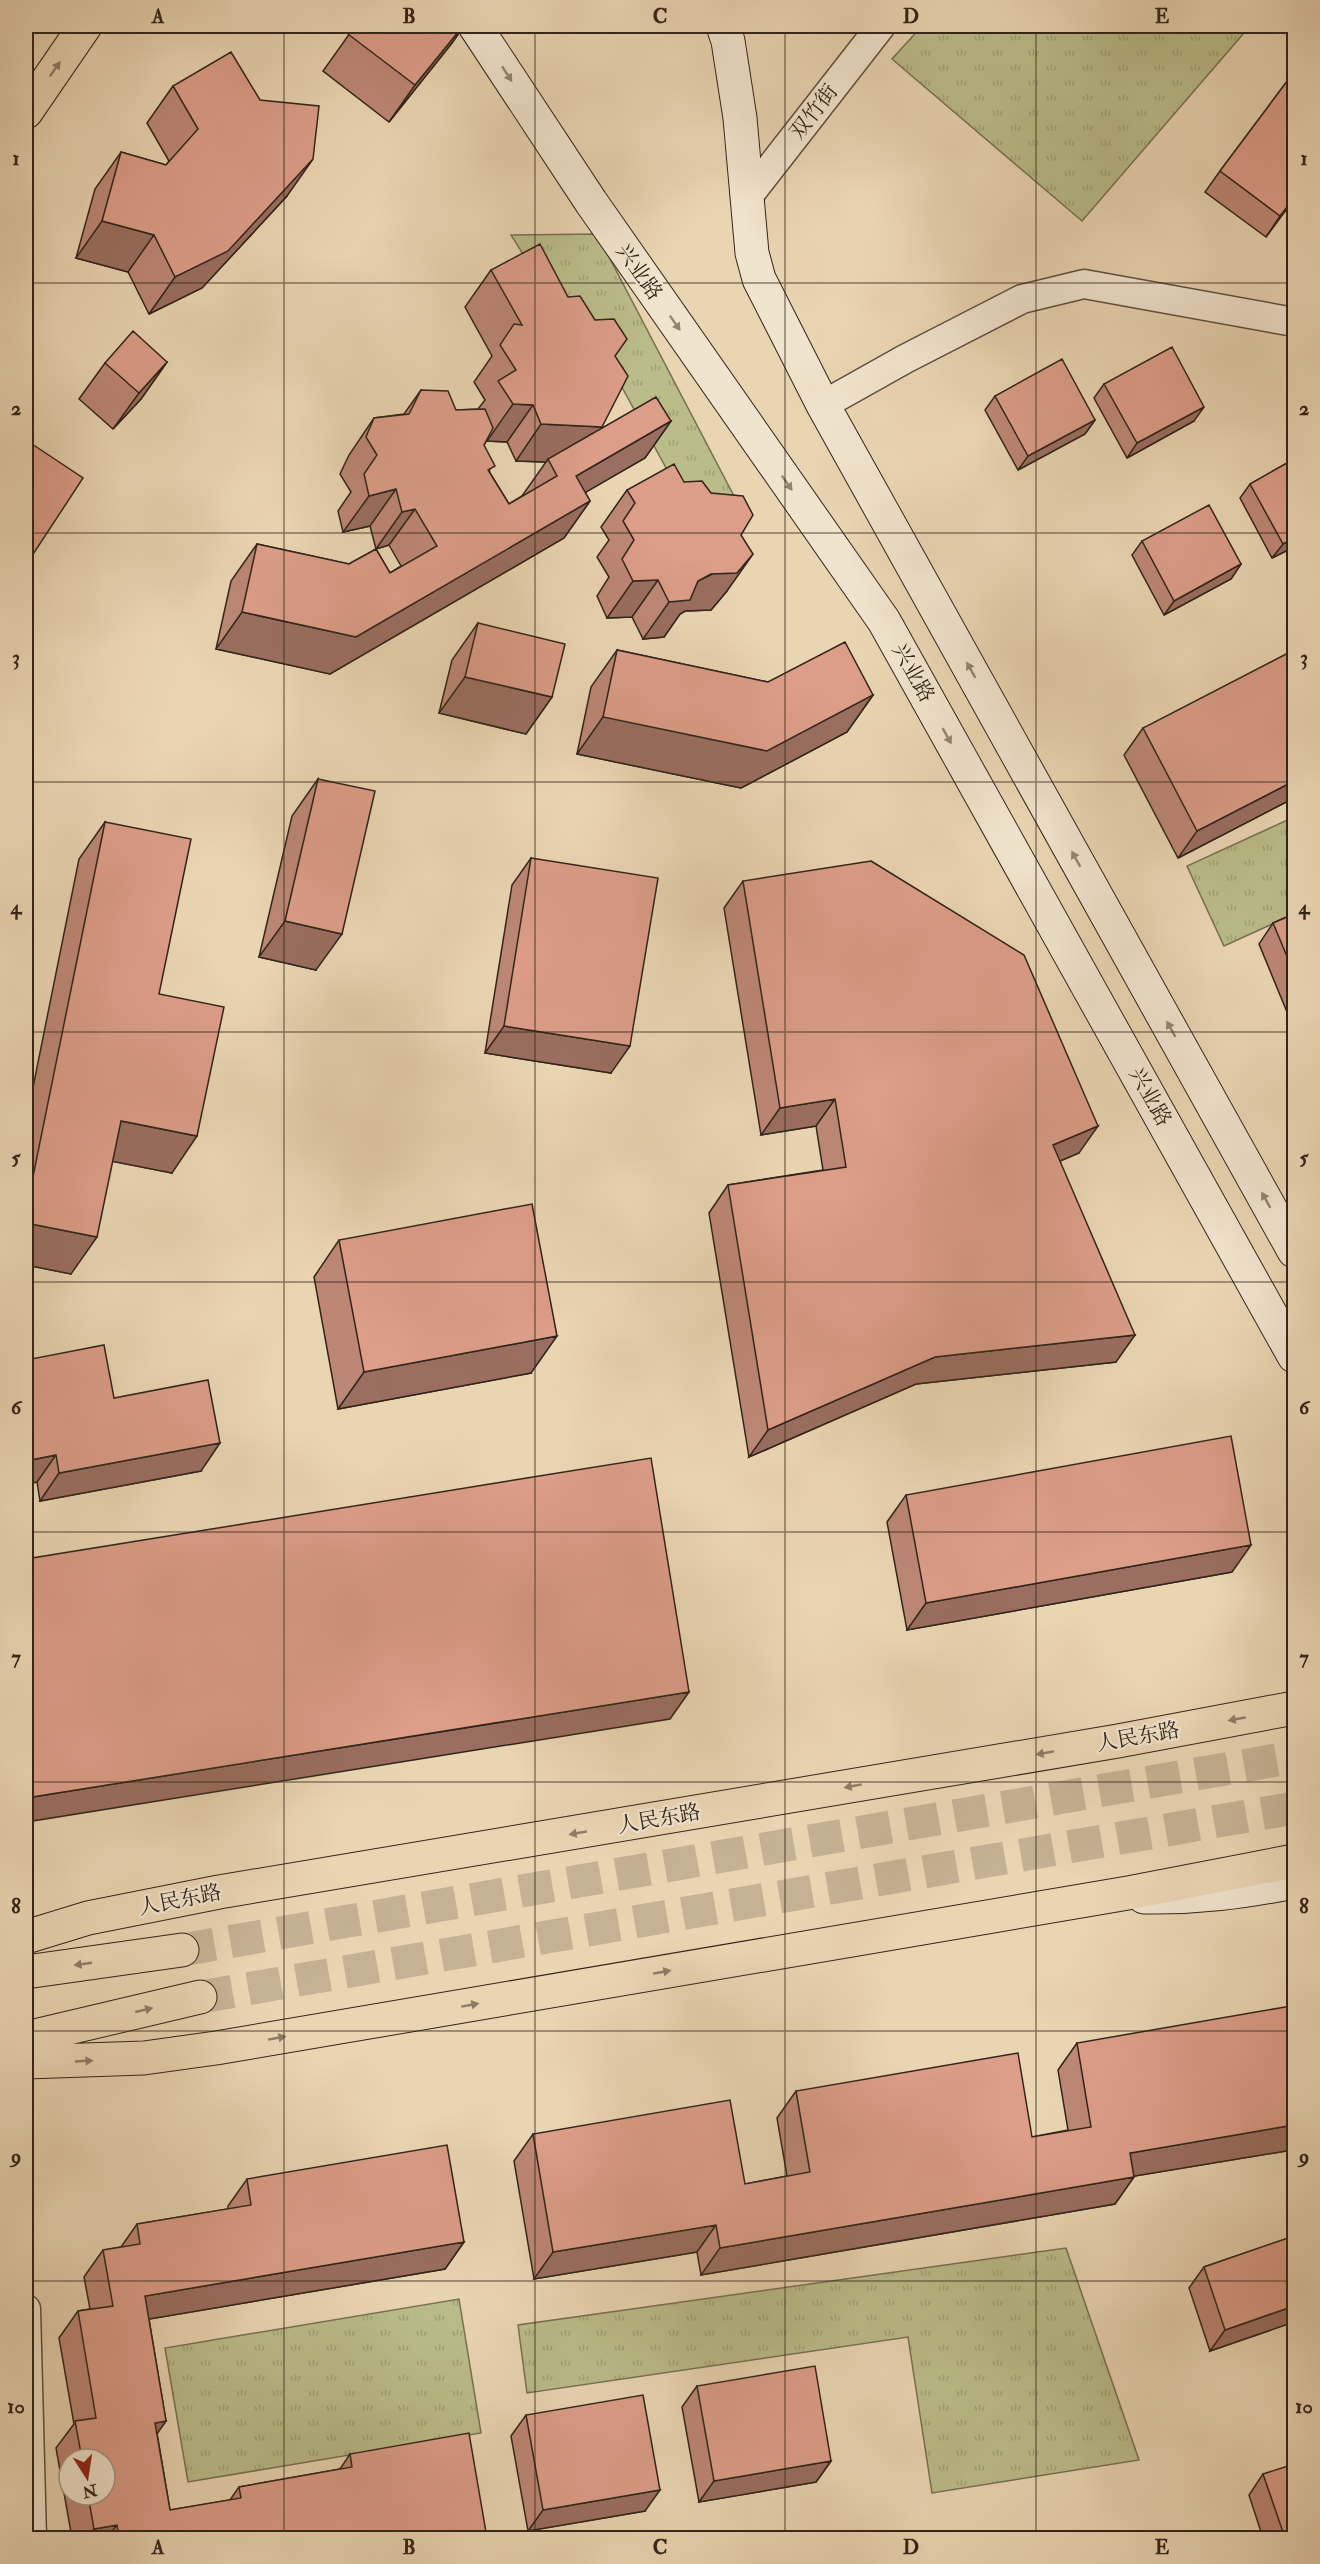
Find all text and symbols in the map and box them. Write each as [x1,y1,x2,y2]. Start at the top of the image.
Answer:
text: A [151,4,165,29]
text: B [402,4,416,29]
text: C [653,4,667,29]
text: D [903,4,919,29]
text: E [1155,4,1170,29]
one-way arrow [49,61,60,77]
one-way arrow [501,66,513,82]
street label: 双竹街 [784,79,844,145]
text: 1 [12,146,20,171]
text: 1 [1300,146,1308,171]
street label: 兴业路 [610,238,668,306]
one-way arrow [669,314,681,330]
text: 2 [11,396,21,421]
text: 2 [1299,396,1309,421]
one-way arrow [781,474,793,490]
street label: 兴业路 [886,639,940,707]
text: 3 [12,645,20,670]
text: 3 [1300,645,1308,670]
one-way arrow [966,661,976,678]
one-way arrow [942,727,952,744]
one-way arrow [1071,850,1081,867]
text: 4 [10,895,23,920]
text: 4 [1298,895,1311,920]
one-way arrow [1166,1020,1176,1037]
street label: 兴业路 [1123,1063,1177,1131]
text: 5 [12,1145,22,1170]
text: 5 [1300,1145,1310,1170]
one-way arrow [1261,1191,1271,1208]
text: 6 [11,1395,23,1420]
text: 6 [1299,1395,1311,1420]
text: 7 [11,1645,21,1670]
text: 7 [1299,1645,1309,1670]
one-way arrow [1227,1715,1246,1724]
street label: 人民东路 [1094,1716,1182,1758]
one-way arrow [1035,1749,1054,1758]
one-way arrow [843,1782,862,1791]
street label: 人民东路 [615,1798,703,1840]
one-way arrow [568,1829,587,1838]
street label: 人民东路 [136,1879,224,1921]
text: 8 [11,1894,21,1919]
text: 8 [1299,1894,1309,1919]
one-way arrow [73,1959,92,1968]
one-way arrow [652,1967,671,1976]
one-way arrow [460,2000,479,2009]
one-way arrow [134,2005,153,2015]
one-way arrow [268,2033,287,2042]
one-way arrow [74,2057,93,2066]
text: 9 [9,2144,21,2169]
text: 9 [1297,2144,1309,2169]
text: 10 [7,2394,25,2419]
text: 10 [1295,2394,1313,2419]
north arrow [57,2447,117,2507]
text: N [80,2479,100,2502]
text: A [151,2535,165,2560]
text: B [402,2535,416,2560]
text: C [653,2535,667,2560]
text: D [903,2535,919,2560]
text: E [1155,2535,1170,2560]

